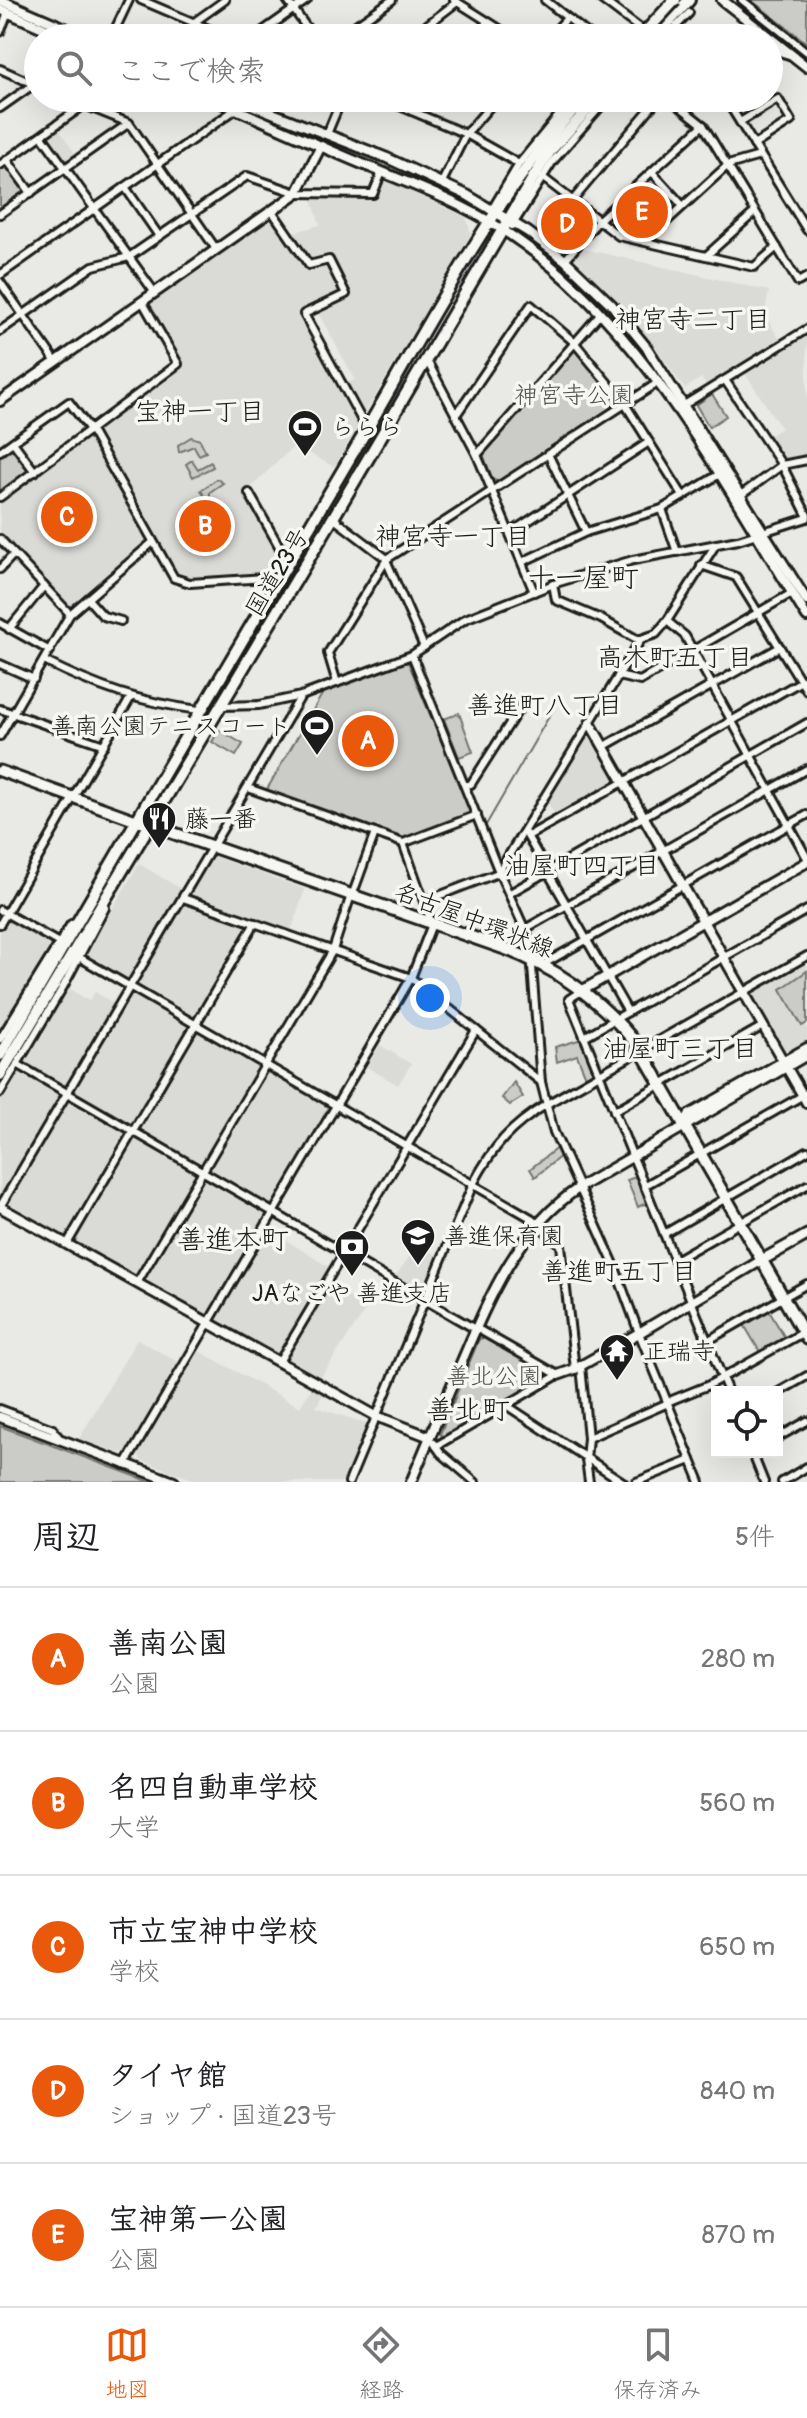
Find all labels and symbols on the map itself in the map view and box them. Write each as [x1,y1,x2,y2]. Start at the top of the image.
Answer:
pin: E [616,182,668,242]
pin: D [541,194,593,254]
district label: 神宮寺二丁目 [615,304,771,336]
park label: 神宮寺公園 [514,381,634,410]
district label: 宝神一丁目 [135,396,265,428]
sports icon: ららら [286,408,324,458]
place label: ららら [331,413,403,442]
pin: C [41,487,93,547]
pin: B [179,496,231,556]
district label: 神宮寺一丁目 [375,521,531,553]
street label: 国道23号 [240,523,315,622]
district label: 十一屋町 [527,561,639,596]
district label: 高木町五丁目 [597,642,753,674]
district label: 善進町八丁目 [467,690,623,722]
sports icon: 善南公園テニスコート [298,707,336,757]
pin: A [342,711,394,771]
place label: 善南公園テニスコート [51,712,291,741]
restaurant icon: 藤一番 [140,800,178,850]
place label: 藤一番 [185,805,257,834]
district label: 油屋町四丁目 [504,850,660,882]
street label: 名古屋中環状線 [390,877,557,964]
your location [410,978,450,1018]
district label: 油屋町三丁目 [602,1033,758,1065]
school or university icon: 善進保育園 [399,1217,437,1267]
place label: 善進保育園 [444,1222,564,1251]
district label: 善進本町 [177,1223,289,1258]
bank icon: JAなごや 善進支店 [333,1228,371,1278]
district label: 善進町五丁目 [541,1256,697,1288]
place label: JAなごや 善進支店 [252,1279,452,1308]
temple icon: 正瑞寺 [598,1332,636,1382]
place label: 正瑞寺 [643,1337,715,1366]
park label: 善北公園 [446,1362,542,1391]
district label: 善北町 [426,1393,510,1428]

